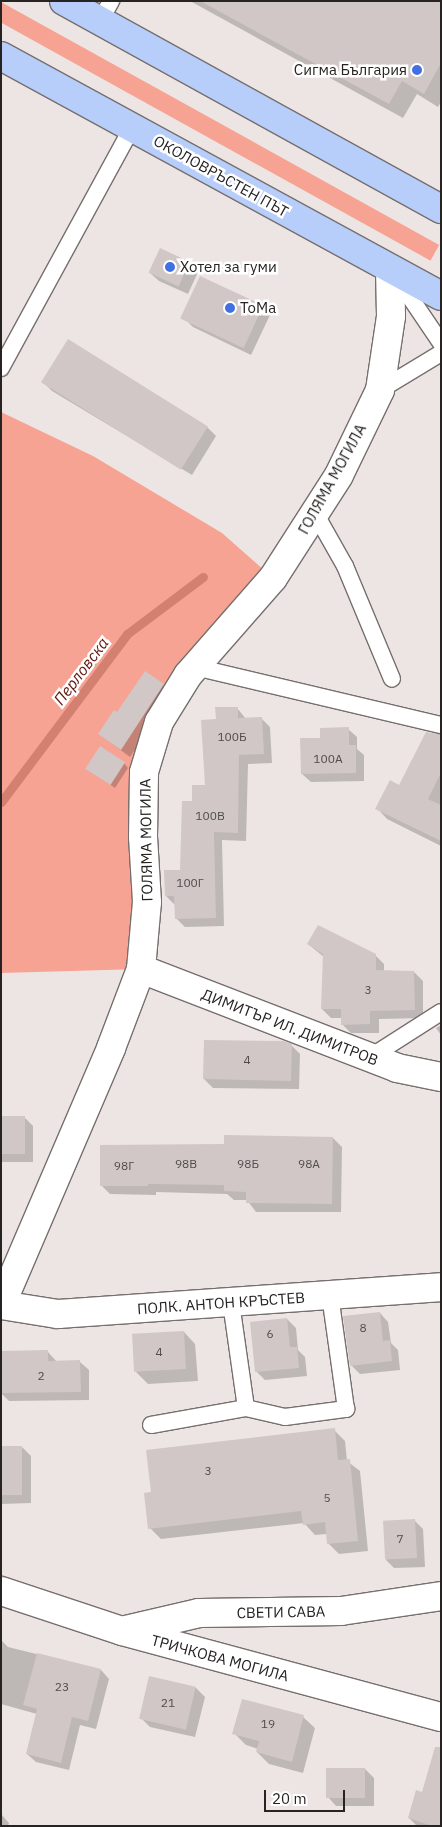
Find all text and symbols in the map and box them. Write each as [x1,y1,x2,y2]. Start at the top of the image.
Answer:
place label: Сигма България [294,61,407,79]
marker: Сигма България [411,64,423,76]
street label: ОКОЛОВРЪСТЕН ПЪТ [151,132,291,220]
place label: Хотел за гуми [180,258,277,276]
marker: Хотел за гуми [164,261,176,273]
place label: ТоМа [240,299,276,317]
marker: ТоМа [224,302,236,314]
street label: ГОЛЯМА МОГИЛА [294,421,370,537]
water label: Перловска [49,634,113,708]
house number: 100Б [217,730,247,744]
house number: 100А [313,752,343,766]
street label: ГОЛЯМА МОГИЛА [136,778,156,902]
house number: 100В [195,809,225,823]
house number: 100Г [176,876,204,890]
house number: 3 [364,983,372,997]
street label: ДИМИТЪР ИЛ. ДИМИТРОВ [199,985,381,1069]
house number: 4 [243,1053,251,1067]
house number: 98В [175,1157,197,1171]
house number: 98Б [237,1157,259,1171]
house number: 98А [298,1157,320,1171]
house number: 98Г [114,1159,134,1173]
street label: ПОЛК. АНТОН КРЪСТЕВ [136,1288,306,1318]
house number: 8 [359,1321,367,1335]
house number: 6 [266,1327,274,1341]
house number: 4 [155,1345,163,1359]
house number: 2 [37,1369,45,1383]
house number: 3 [204,1464,212,1478]
house number: 5 [323,1491,331,1505]
house number: 7 [396,1532,404,1546]
street label: СВЕТИ САВА [236,1602,326,1622]
street label: ТРИЧКОВА МОГИЛА [149,1631,291,1685]
house number: 23 [55,1680,69,1694]
house number: 21 [161,1696,175,1710]
house number: 19 [261,1717,275,1731]
scale bar [267,1780,348,1812]
text: 20 m [272,1789,307,1808]

